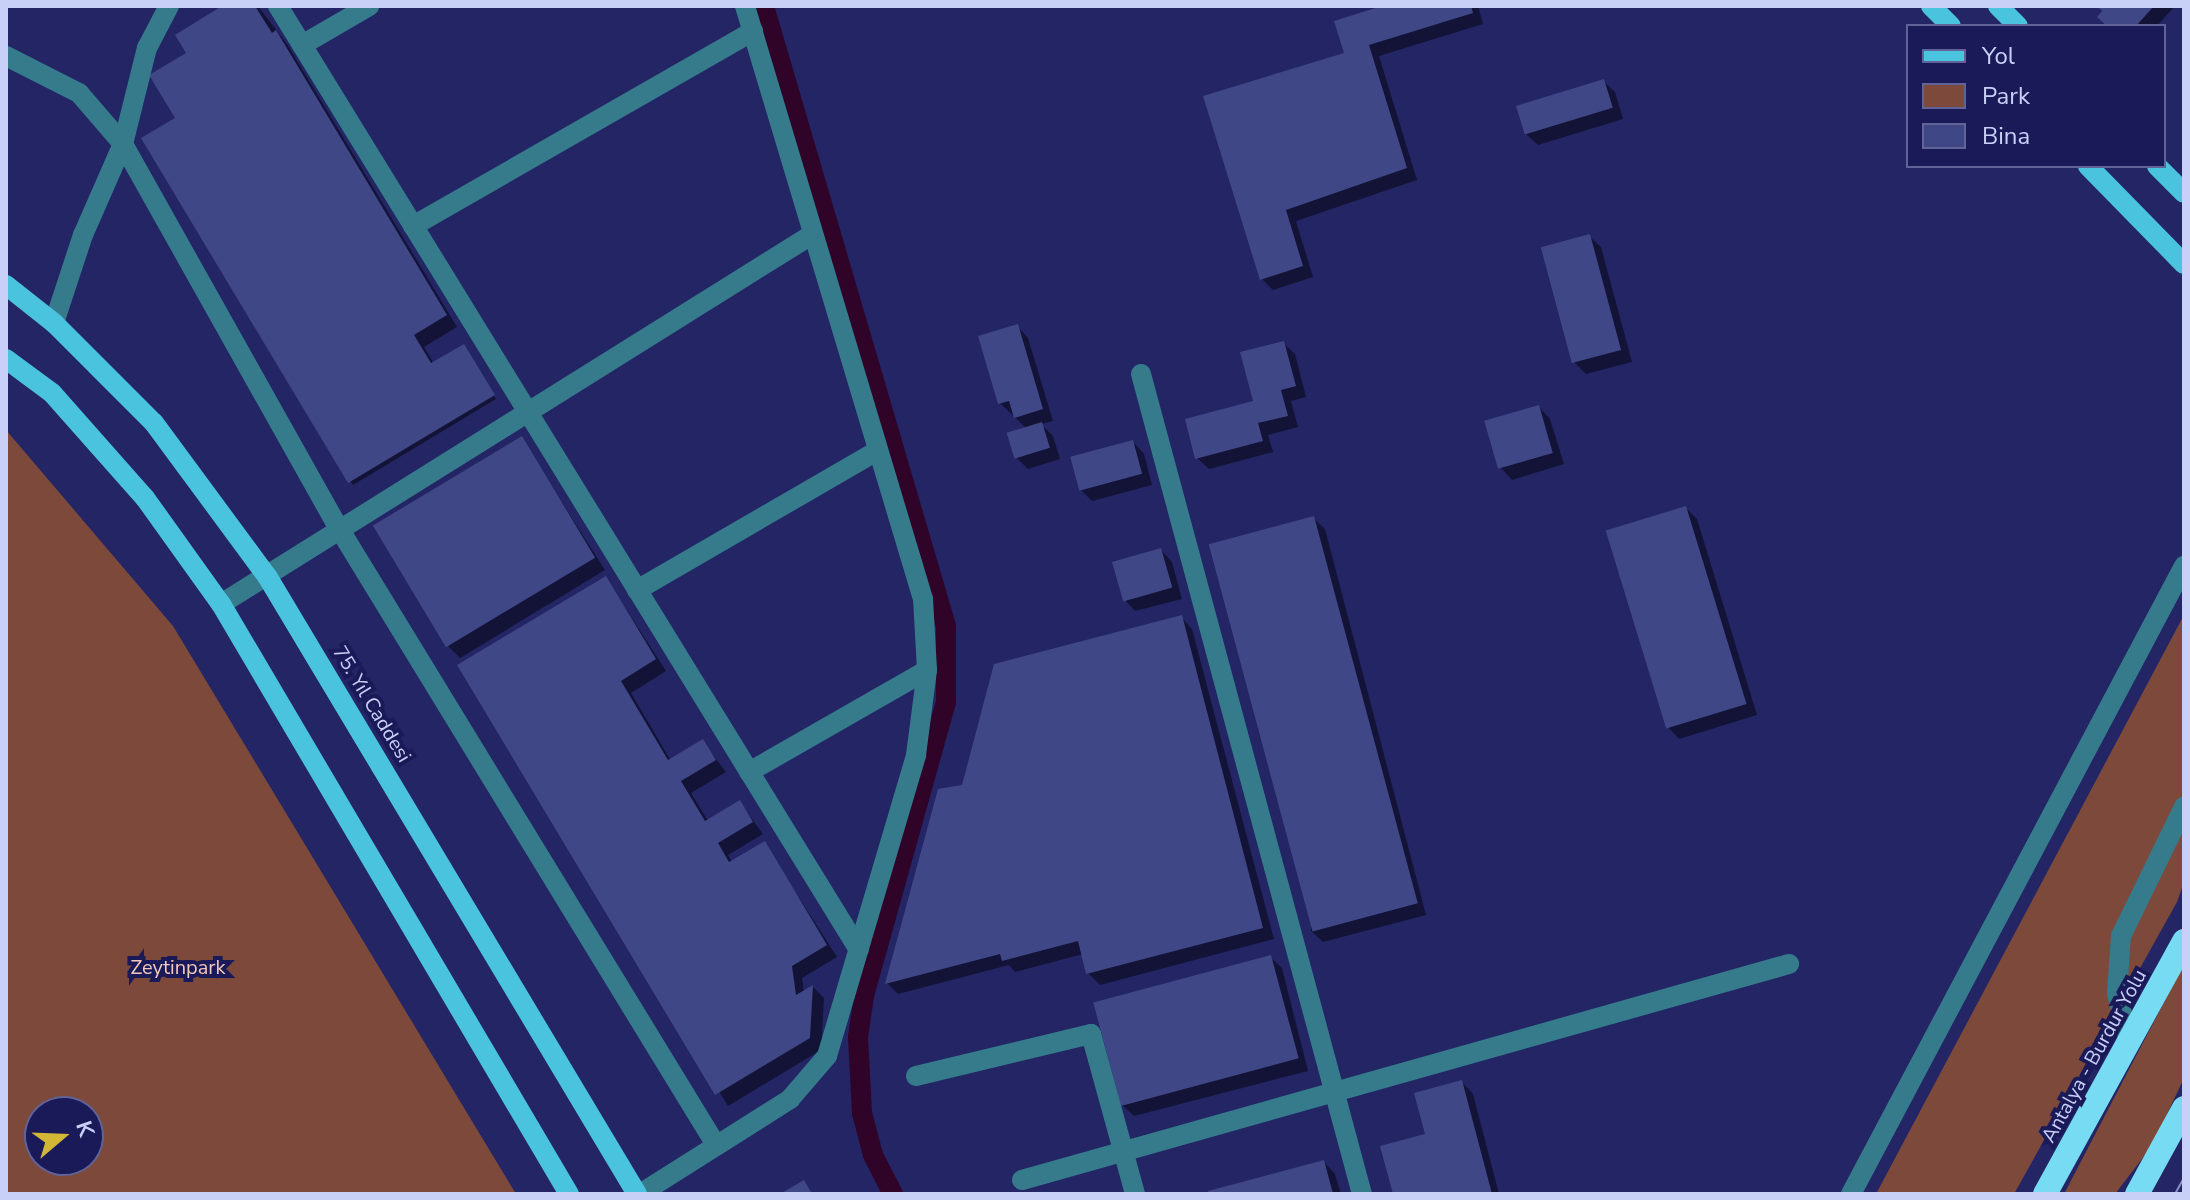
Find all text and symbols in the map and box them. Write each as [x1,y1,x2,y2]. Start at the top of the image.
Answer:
legend [1906,24,2166,168]
text: Yol [1982,40,2015,72]
text: Park [1982,80,2030,112]
text: Bina [1982,120,2030,152]
street label: 75. Yıl Caddesi [328,641,416,767]
park label: Zeytinpark [131,955,225,979]
street label: Antalya - Burdur Yolu [2036,965,2152,1147]
north arrow [24,1096,104,1176]
text: K [68,1117,101,1141]

